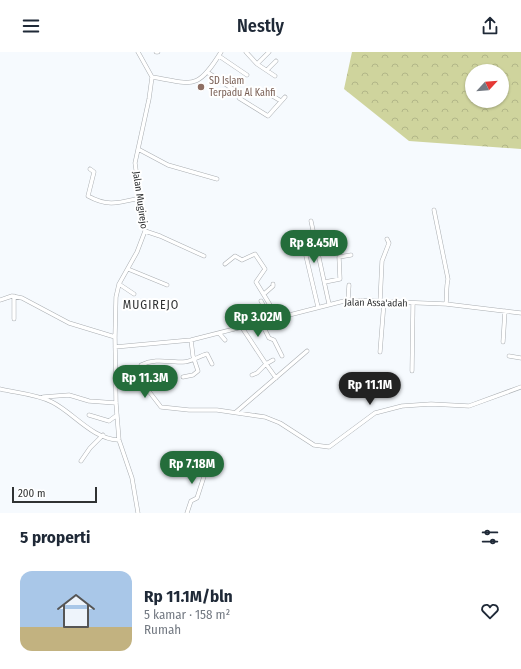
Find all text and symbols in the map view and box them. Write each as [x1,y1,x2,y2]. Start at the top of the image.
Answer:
icon: menu [20,15,42,37]
text: Nestly [237,15,284,37]
icon: share [479,15,501,37]
north arrow [465,64,509,108]
map controls [465,64,509,108]
place label: SD Islam Terpadu Al Kahfi [209,75,275,99]
marker: SD Islam Terpadu Al Kahfi [196,82,206,92]
street label: Jalan Mugirejo [130,170,150,230]
pin: Rp 8.45M [273,230,355,264]
text: Rp 8.45M [290,235,338,250]
street label: Jalan Assa'adah [344,296,408,310]
district label: MUGIREJO [123,298,179,312]
pin: Rp 3.02M [217,304,299,338]
text: Rp 3.02M [234,309,282,324]
pin: Rp 11.3M [104,365,186,399]
text: Rp 11.3M [122,370,168,385]
pin: Rp 11.1M [329,372,411,406]
text: Rp 11.1M [348,377,392,392]
pin: Rp 7.18M [151,451,233,485]
text: Rp 7.18M [169,456,215,471]
scale bar [12,485,97,504]
text: 200 m [18,487,45,500]
icon: filters [479,526,501,548]
text: 5 properti [20,527,90,548]
text: Rp 11.1M/bln [144,586,233,607]
icon: home [52,587,100,635]
icon: heart [479,600,501,622]
text: 5 kamar · 158 m² [144,607,230,622]
text: Rumah [144,622,181,637]

